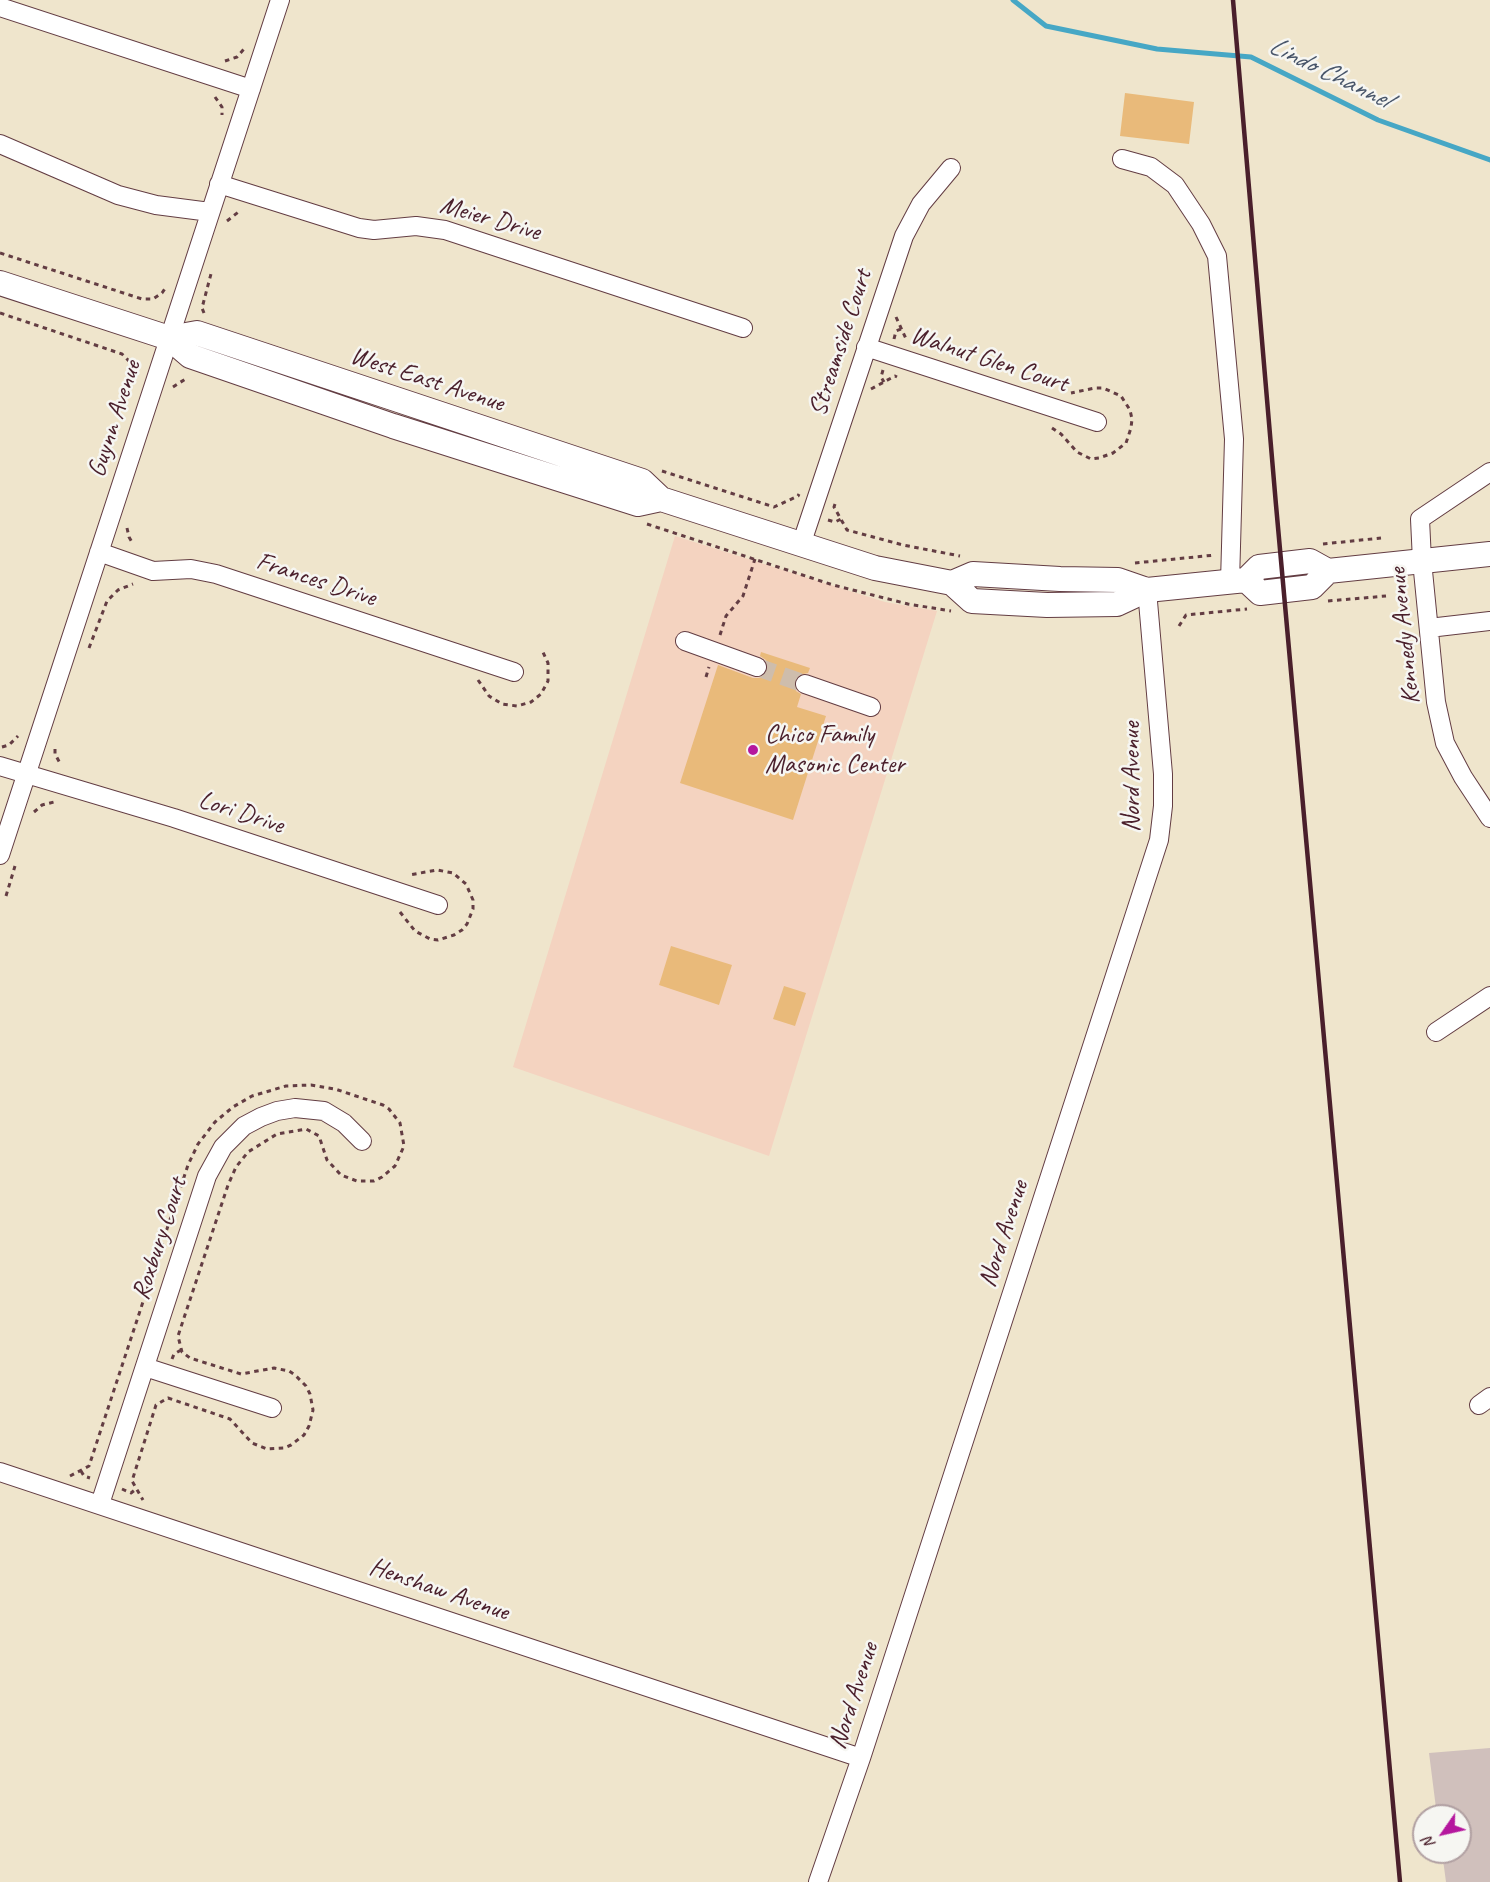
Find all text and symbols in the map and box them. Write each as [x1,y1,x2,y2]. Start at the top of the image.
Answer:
water label: Lindo Channel [1263,30,1395,116]
street label: Meier Drive [436,190,544,248]
street label: Streamside Court [803,266,879,420]
street label: Walnut Glen Court [906,320,1072,400]
street label: West East Avenue [346,340,508,420]
street label: Guynn Avenue [82,357,148,481]
street label: Frances Drive [252,546,380,614]
street label: Kennedy Avenue [1382,566,1428,706]
place label: Chico Family Masonic Center [765,719,905,780]
street label: Nord Avenue [1116,722,1148,832]
marker: Chico Family Masonic Center [746,743,760,757]
street label: Lori Drive [195,785,287,841]
street label: Roxbury Court [126,1174,194,1304]
street label: Nord Avenue [972,1177,1036,1291]
street label: Henshaw Avenue [365,1552,513,1628]
street label: Nord Avenue [822,1639,886,1753]
north arrow [1412,1804,1472,1864]
text: N [1418,1833,1440,1853]

